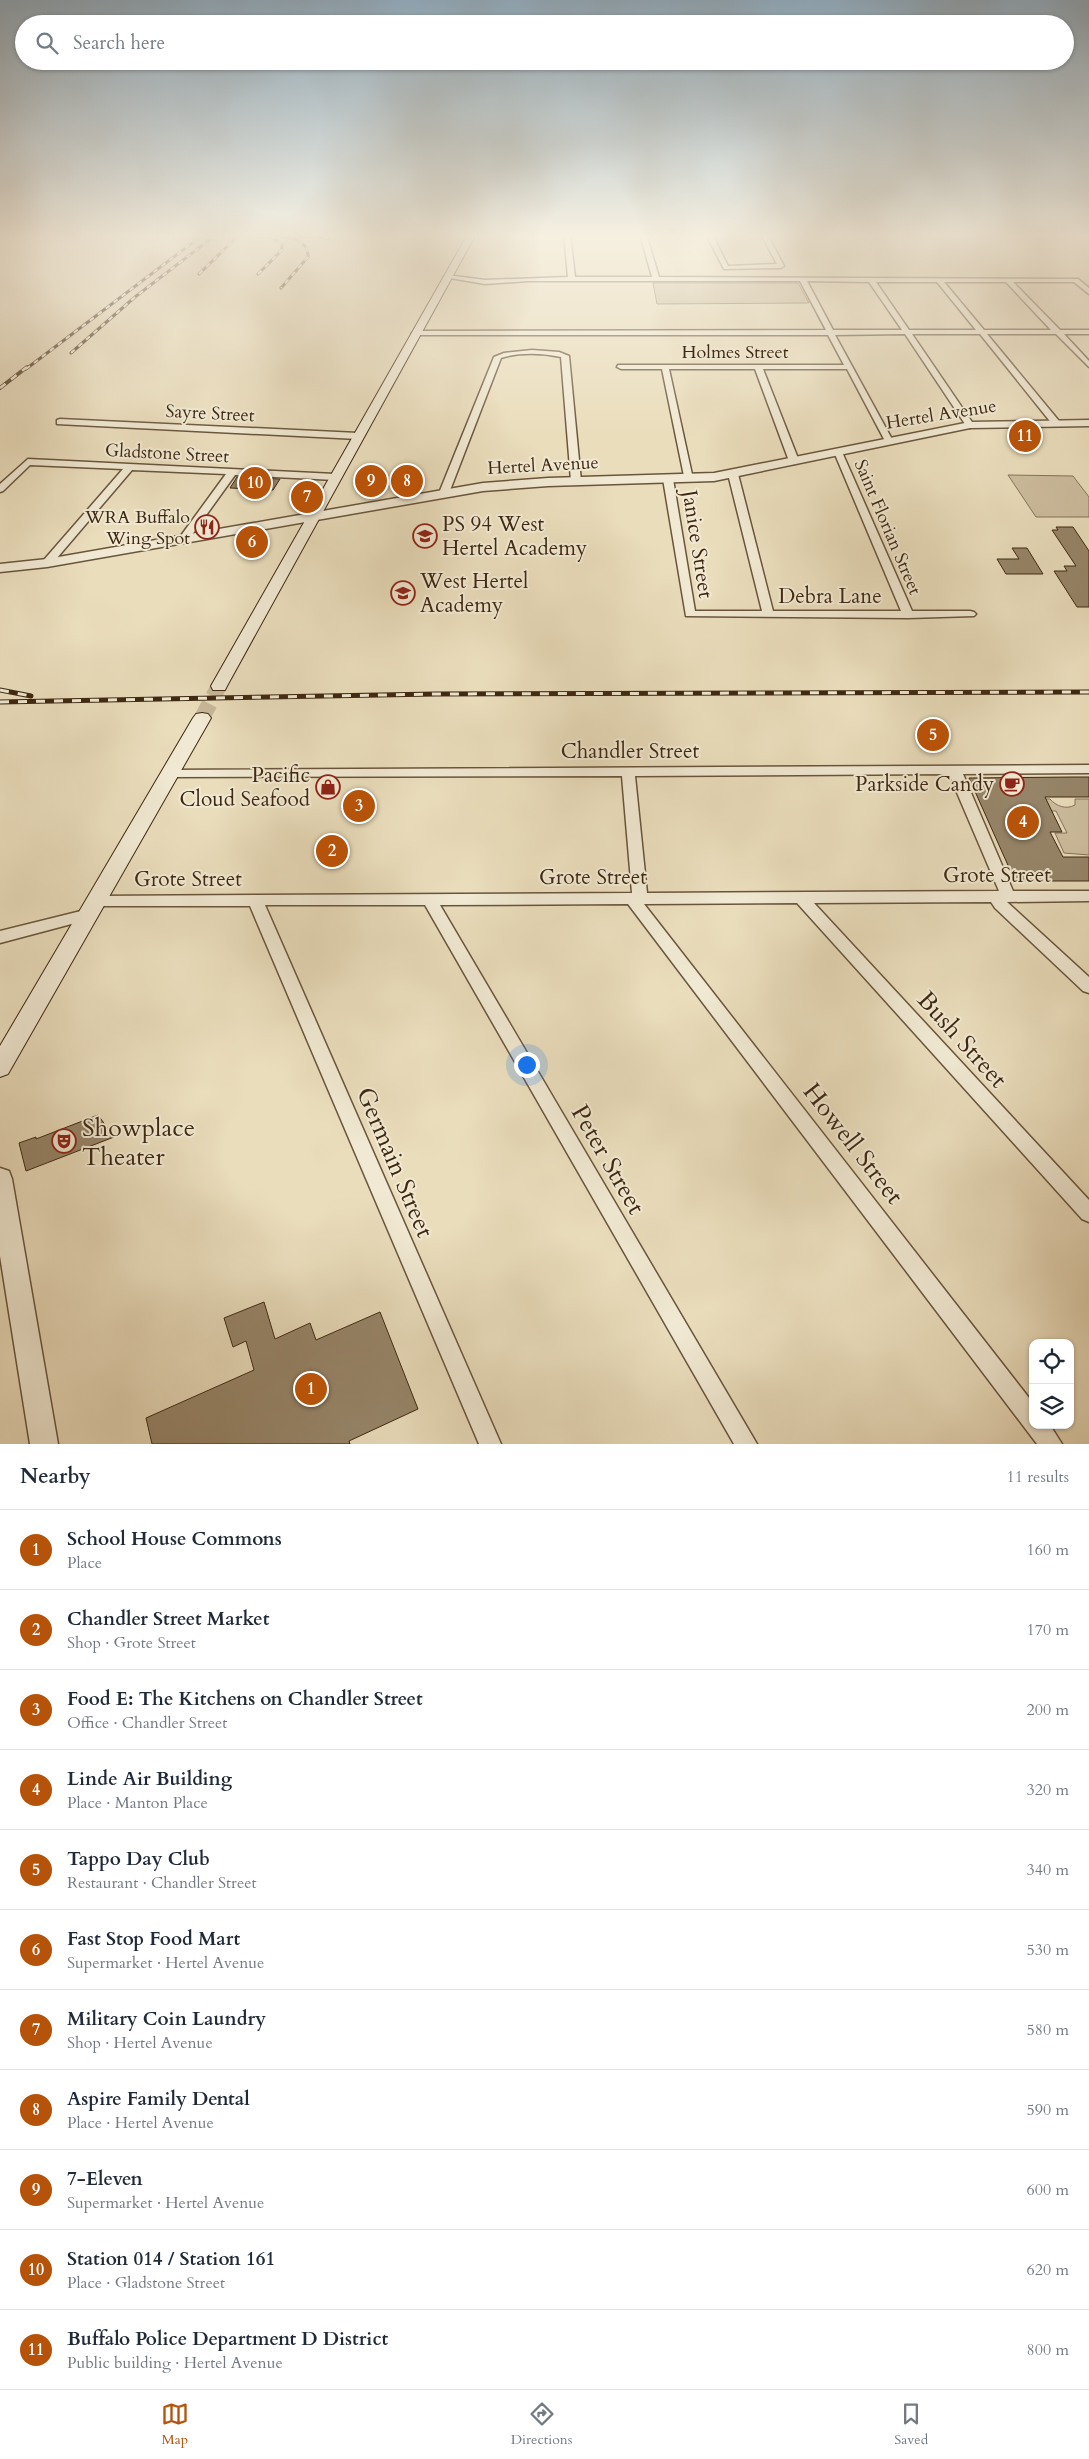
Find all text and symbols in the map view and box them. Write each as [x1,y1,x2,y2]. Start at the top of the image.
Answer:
search box [15,15,1074,70]
icon: search [33,29,61,57]
text: Search here [73,30,165,56]
street label: Holmes Street [682,340,789,365]
street label: Hertel Avenue [884,393,998,436]
street label: Sayre Street [165,399,255,428]
pin: 11 [1009,417,1041,455]
street label: Gladstone Street [104,438,230,469]
street label: Hertel Avenue [487,450,599,481]
street label: Saint Florian Street [848,456,927,599]
pin: 9 [355,462,387,500]
pin: 8 [391,462,423,500]
pin: 10 [239,464,271,502]
pin: 7 [291,478,323,516]
street label: Janice Street [674,485,720,601]
place label: WRA Buffalo Wing Spot [84,505,190,551]
place label: PS 94 West Hertel Academy [442,510,587,563]
restaurant icon: WRA Buffalo Wing Spot [194,514,220,540]
pin: 6 [236,523,268,561]
school or university icon: PS 94 West Hertel Academy [412,523,438,549]
place label: West Hertel Academy [419,567,528,620]
school or university icon: West Hertel Academy [390,580,416,606]
street label: Debra Lane [778,582,882,611]
pin: 5 [917,716,949,754]
street label: Chandler Street [561,737,700,766]
place label: Pacific Cloud Seafood [179,761,310,814]
place label: Parkside Candy [855,770,994,799]
cafe icon: Parkside Candy [999,771,1025,797]
shop icon: Pacific Cloud Seafood [315,774,341,800]
pin: 3 [343,787,375,825]
pin: 4 [1007,803,1039,841]
pin: 2 [316,832,348,870]
street label: Grote Street [943,861,1051,890]
street label: Grote Street [539,863,647,892]
street label: Grote Street [134,865,242,894]
street label: Bush Street [910,984,1015,1096]
your location [514,1052,540,1078]
street label: Howell Street [795,1076,911,1211]
street label: Germain Street [348,1082,442,1243]
street label: Peter Street [563,1098,653,1221]
place label: Showplace Theater [82,1111,195,1174]
theatre icon: Showplace Theater [51,1128,77,1154]
map controls [1029,1339,1074,1429]
button: locate [1029,1339,1074,1384]
pin: 1 [295,1370,327,1408]
button: layers [1029,1384,1074,1429]
text: Nearby [20,1462,91,1491]
text: 11 results [1007,1466,1069,1488]
text: School House Commons [67,1526,282,1552]
text: 1 [32,1539,40,1561]
text: 160 m [1027,1539,1069,1561]
text: Place [67,1552,102,1574]
text: Chandler Street Market [67,1606,269,1632]
text: 2 [32,1619,40,1641]
text: 170 m [1027,1619,1069,1641]
text: Shop · Grote Street [67,1632,196,1654]
text: Food E: The Kitchens on Chandler Street [67,1686,423,1712]
text: 3 [32,1699,40,1721]
text: 200 m [1027,1699,1069,1721]
text: Office · Chandler Street [67,1712,227,1734]
text: Linde Air Building [67,1766,232,1792]
text: 4 [32,1779,40,1801]
text: 320 m [1027,1779,1069,1801]
text: Place · Manton Place [67,1792,208,1814]
text: Tappo Day Club [67,1846,210,1872]
text: 5 [32,1859,40,1881]
text: 340 m [1027,1859,1069,1881]
text: Restaurant · Chandler Street [67,1872,257,1894]
text: Fast Stop Food Mart [67,1926,240,1952]
text: 6 [32,1939,40,1961]
text: 530 m [1027,1939,1069,1961]
text: Supermarket · Hertel Avenue [67,1952,264,1974]
text: Military Coin Laundry [67,2006,266,2032]
text: 7 [32,2019,40,2041]
text: 580 m [1027,2019,1069,2041]
text: Shop · Hertel Avenue [67,2032,213,2054]
text: Aspire Family Dental [67,2086,250,2112]
text: 8 [32,2099,40,2121]
text: 590 m [1027,2099,1069,2121]
text: Place · Hertel Avenue [67,2112,214,2134]
text: 7-Eleven [67,2166,143,2192]
text: 9 [32,2179,40,2201]
text: 600 m [1027,2179,1069,2201]
text: Supermarket · Hertel Avenue [67,2192,264,2214]
text: Station 014 / Station 161 [67,2246,275,2272]
text: 10 [28,2259,44,2281]
text: 620 m [1027,2259,1069,2281]
text: Place · Gladstone Street [67,2272,225,2294]
text: Buffalo Police Department D District [67,2326,388,2352]
text: 11 [28,2339,44,2361]
text: 800 m [1027,2339,1069,2361]
text: Public building · Hertel Avenue [67,2352,283,2374]
tab: Map [161,2400,189,2449]
tab: Directions [511,2400,572,2449]
tab: Saved [894,2400,928,2449]

